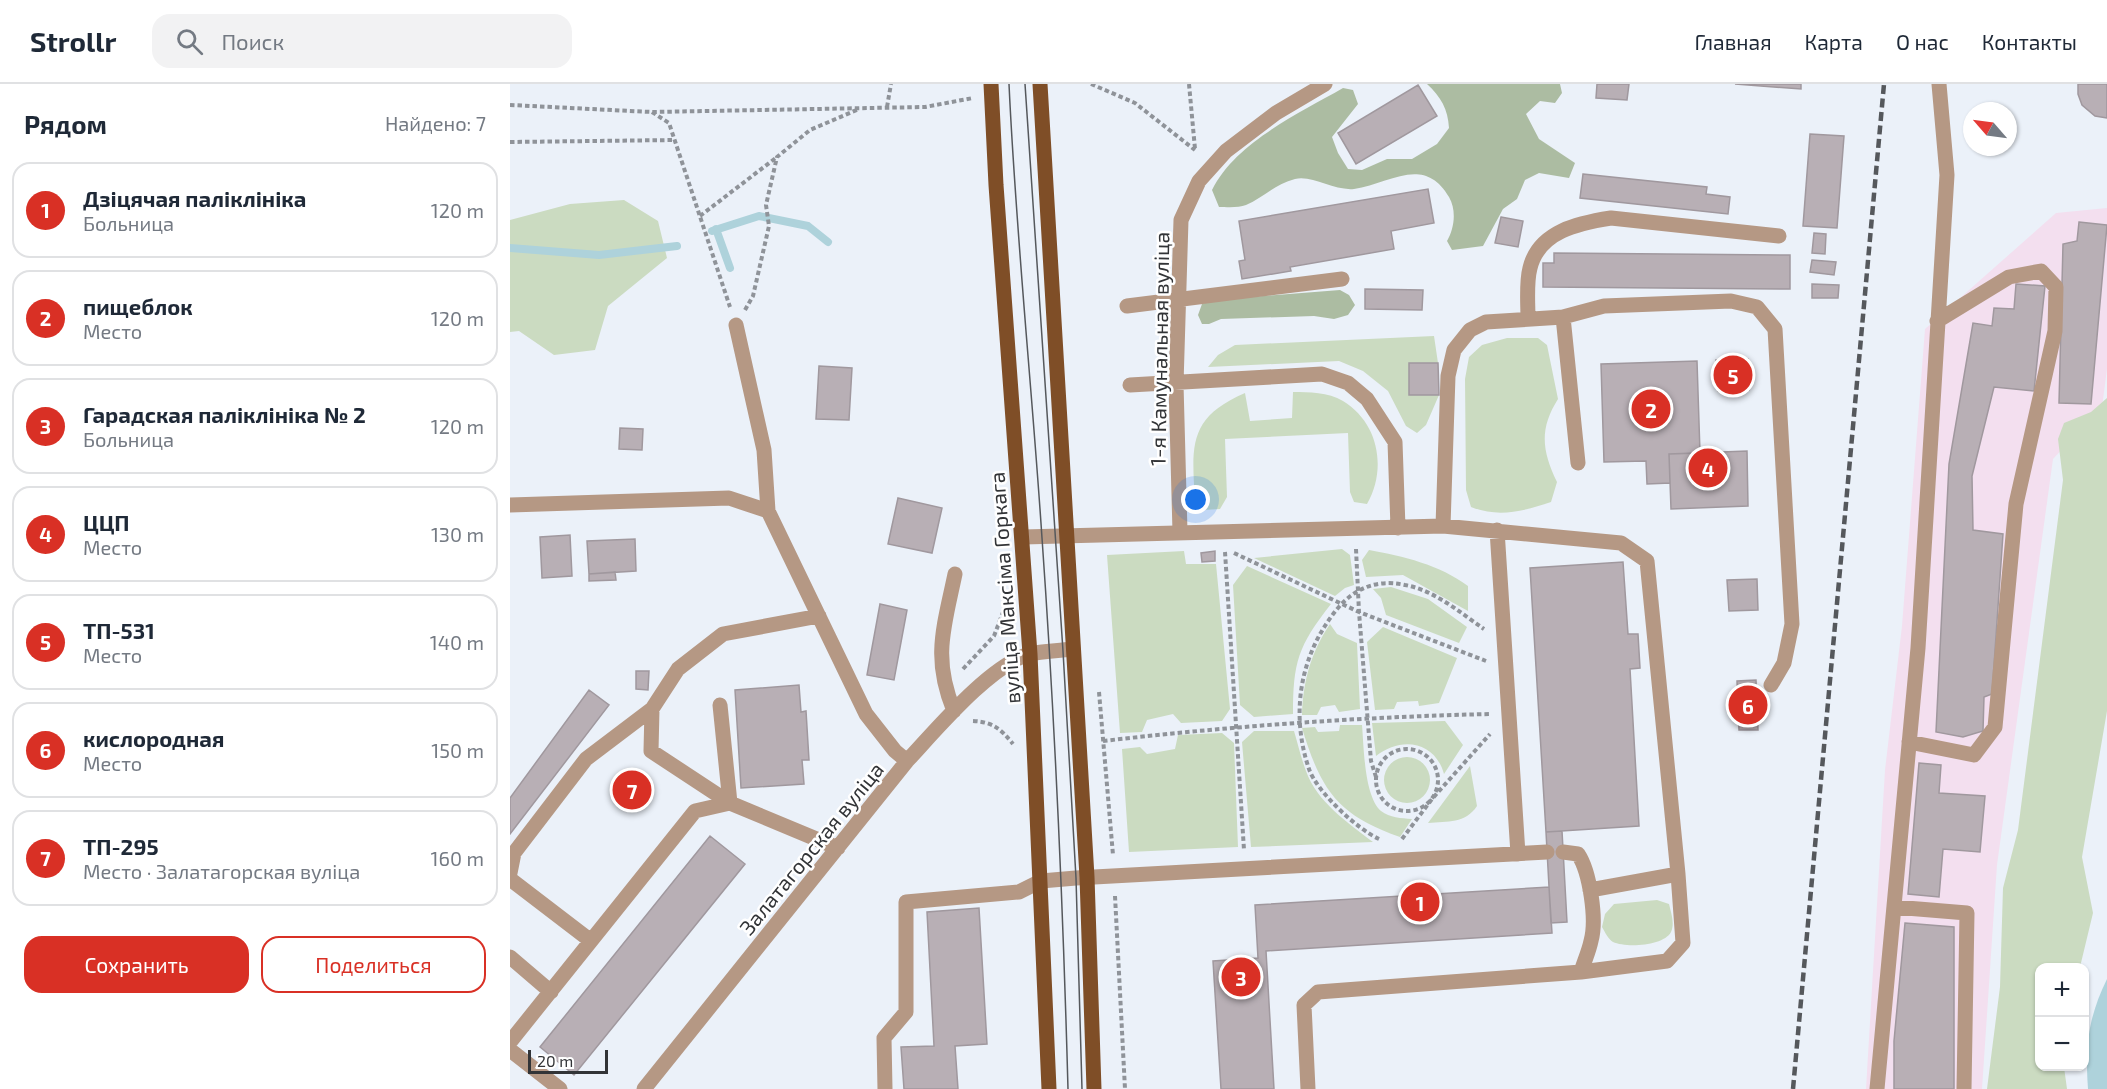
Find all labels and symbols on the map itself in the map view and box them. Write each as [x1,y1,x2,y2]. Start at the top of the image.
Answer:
north arrow [1963,102,2017,156]
street label: 1-я Камунальная вуліца [1144,232,1175,466]
pin: 5 [1714,352,1752,398]
pin: 2 [1632,386,1670,432]
pin: 4 [1688,446,1728,490]
street label: вуліца Максіма Горкага [983,471,1026,705]
your location [1181,485,1210,514]
pin: 6 [1728,682,1768,728]
street label: Залатагорская вуліца [734,757,889,940]
pin: 7 [612,768,652,812]
pin: 1 [1400,880,1440,924]
pin: 3 [1222,954,1260,1000]
scale bar [528,1047,608,1074]

